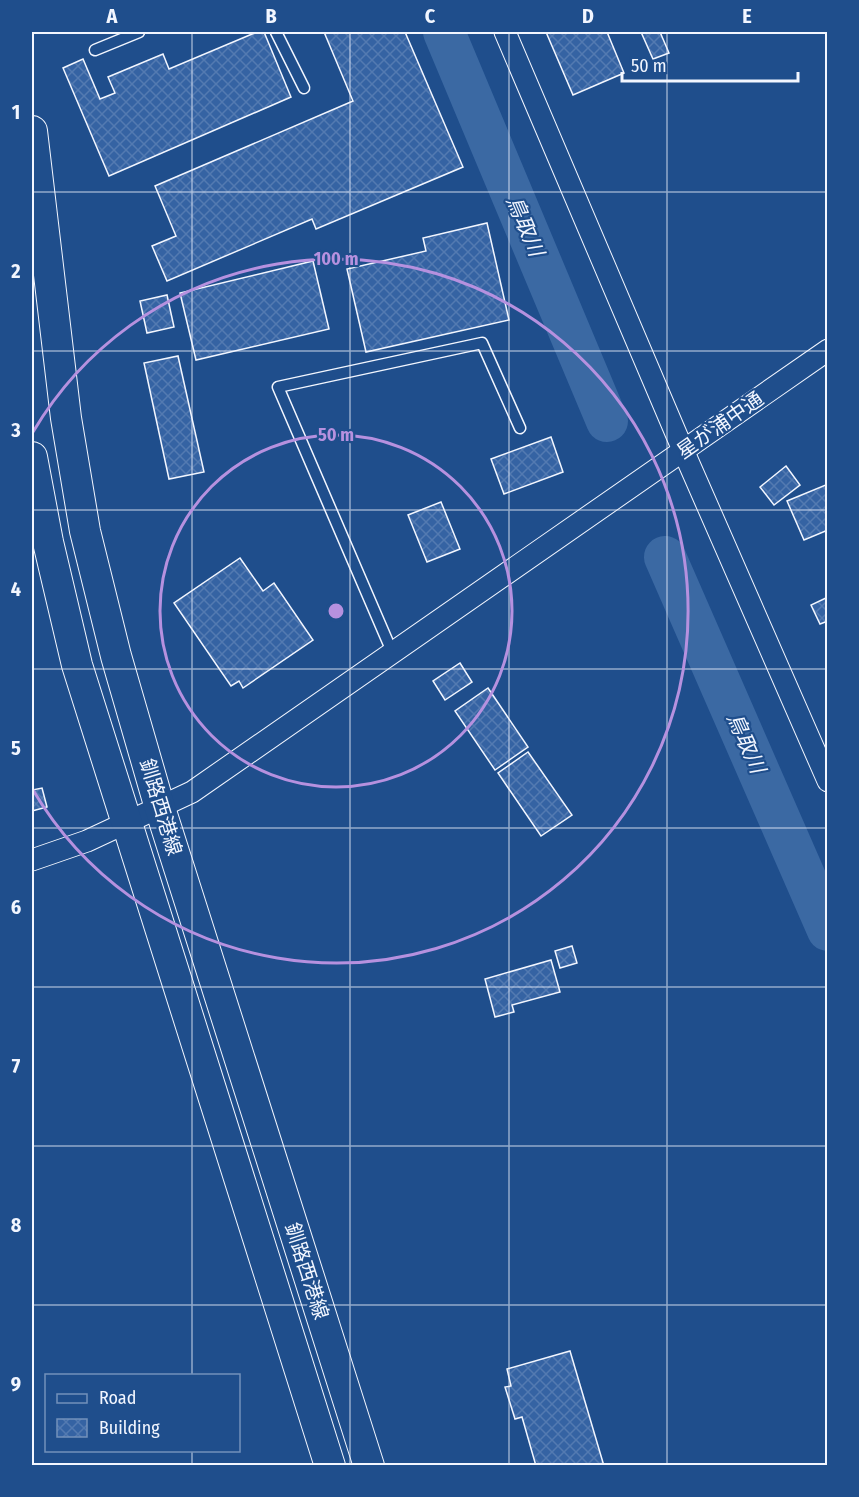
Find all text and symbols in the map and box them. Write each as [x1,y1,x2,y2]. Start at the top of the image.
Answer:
text: A [106,4,119,28]
text: B [265,4,277,28]
text: C [425,4,436,28]
text: D [582,4,594,28]
text: E [742,4,752,28]
scale bar [622,45,798,83]
text: 50 m [631,55,667,77]
text: 1 [12,100,20,124]
water label: 鳥取川 [501,192,550,262]
text: 100 m [314,248,358,270]
text: 2 [10,259,21,283]
street label: 星が浦中通 [672,386,768,464]
text: 3 [10,418,21,442]
text: 50 m [318,424,354,446]
text: 4 [11,577,21,601]
centre of rings [326,601,346,621]
water label: 鳥取川 [721,709,772,779]
text: 5 [11,736,21,760]
street label: 釧路西港線 [135,756,187,858]
text: 6 [11,895,21,919]
text: 7 [12,1054,21,1078]
text: 8 [11,1213,22,1237]
street label: 釧路西港線 [280,1220,334,1322]
text: 9 [11,1372,21,1396]
legend [45,1374,240,1452]
text: Road [99,1387,136,1409]
text: Building [99,1417,160,1439]

